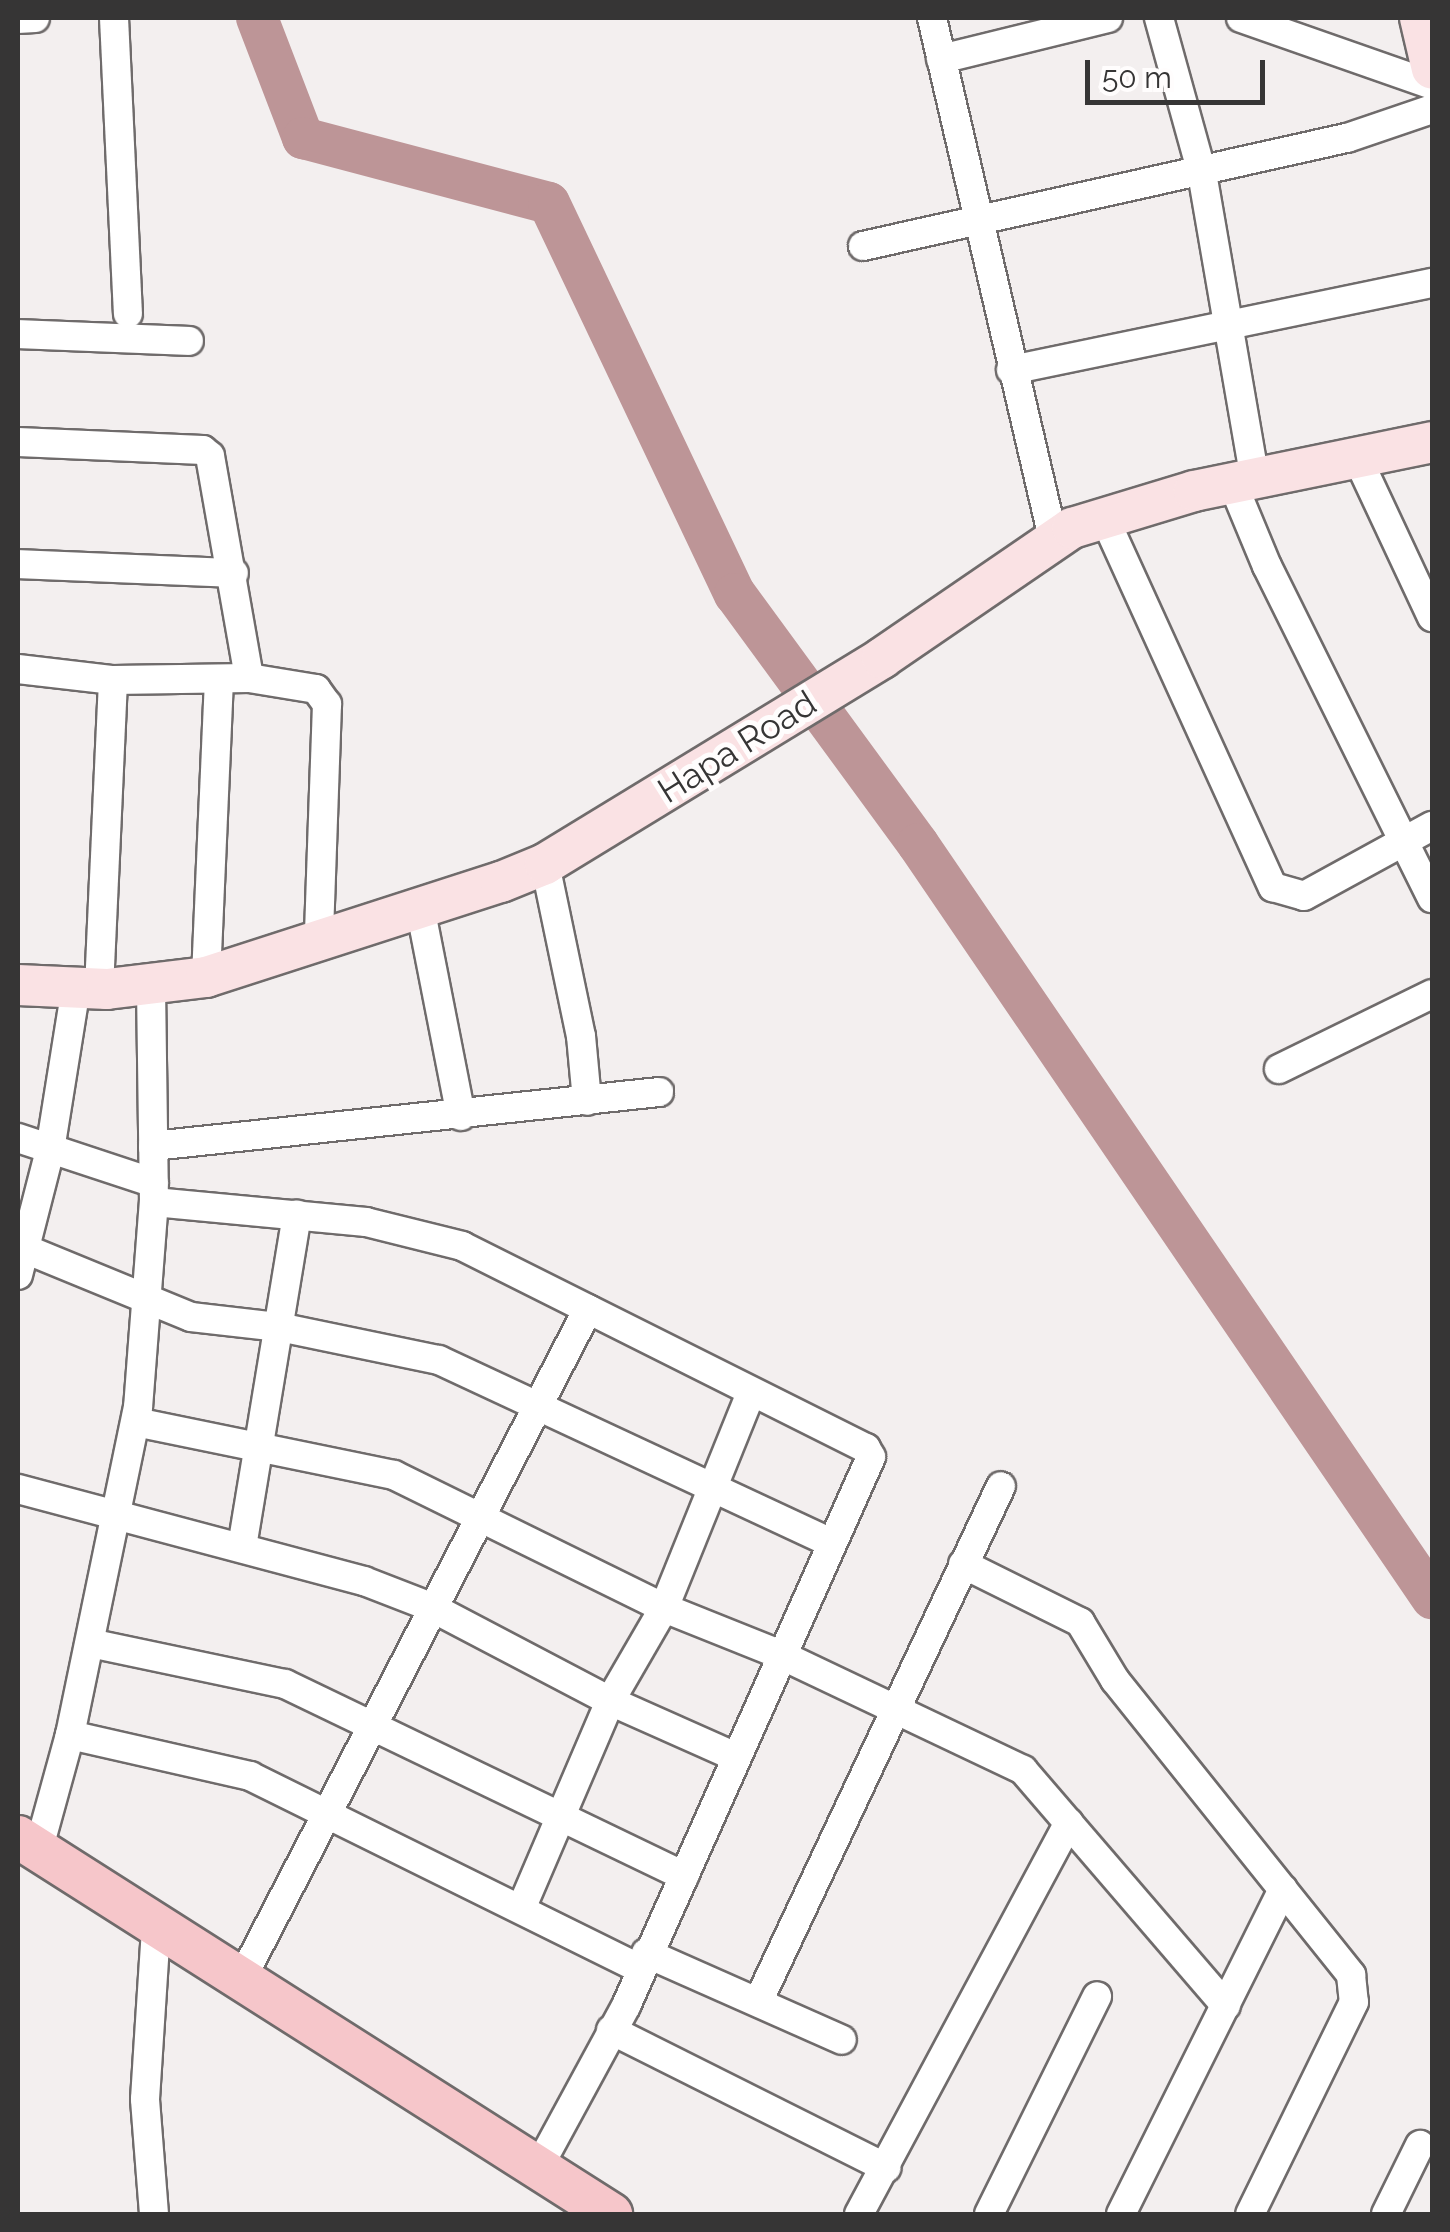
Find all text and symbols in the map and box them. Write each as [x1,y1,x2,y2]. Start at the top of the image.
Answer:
scale bar [1090,40,1270,102]
text: 50 m [1102,60,1172,95]
street label: Hapa Road [650,682,824,812]

